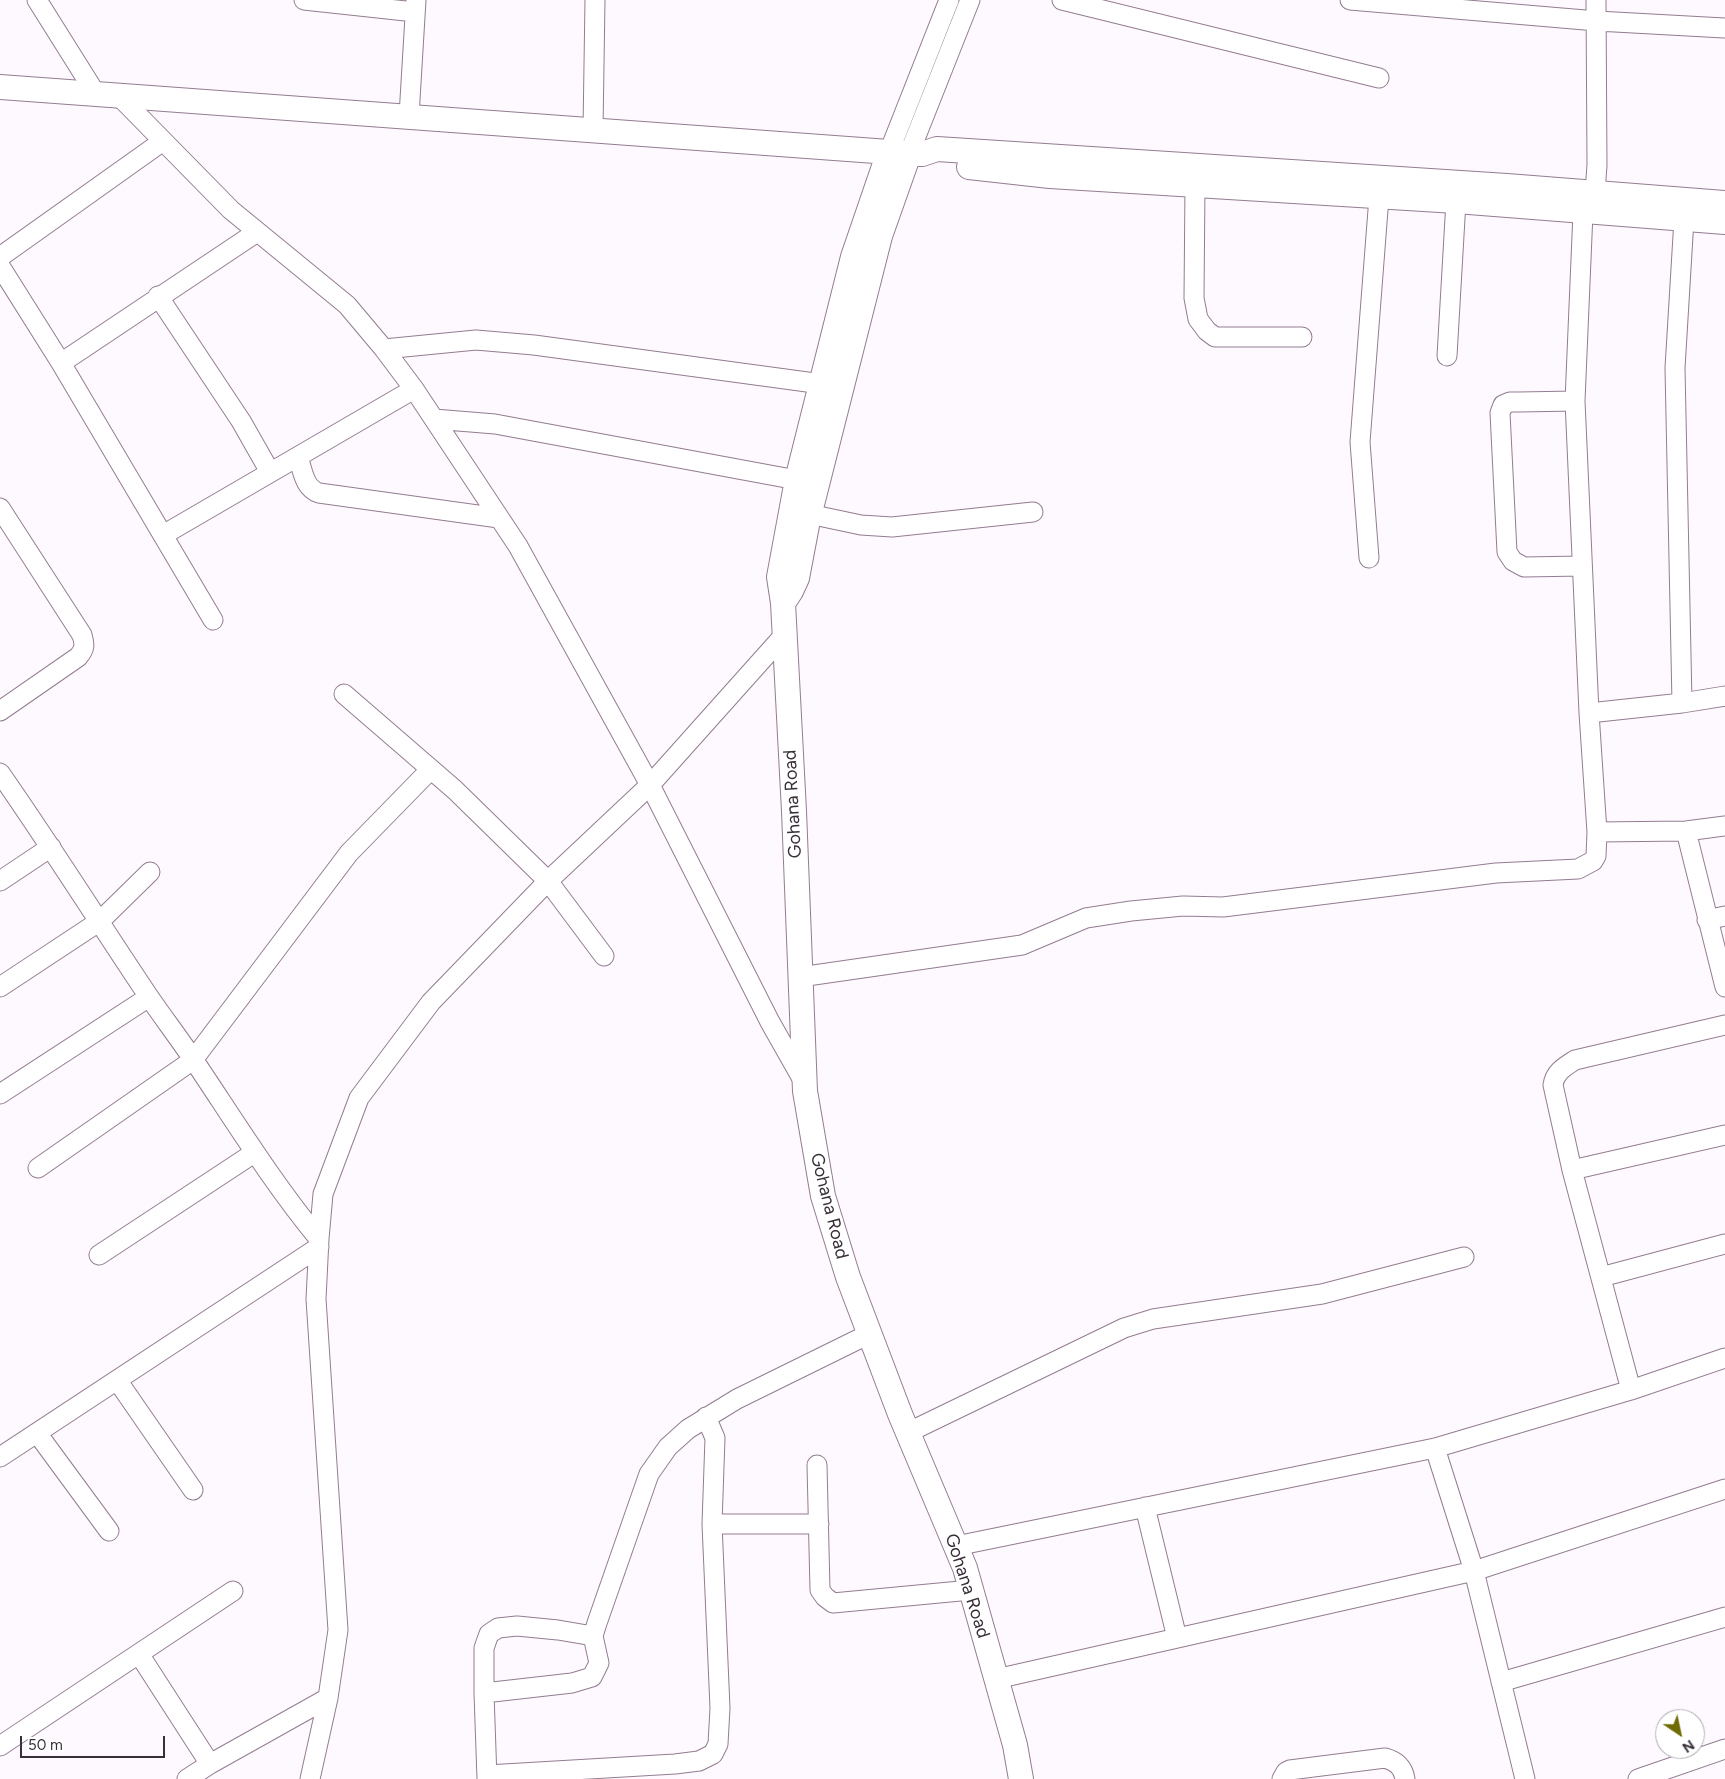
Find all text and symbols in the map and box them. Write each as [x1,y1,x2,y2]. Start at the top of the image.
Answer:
street label: Gohana Road [779,749,807,859]
street label: Gohana Road [805,1151,853,1261]
street label: Gohana Road [940,1531,994,1641]
north arrow [1655,1709,1705,1759]
scale bar [22,1726,168,1758]
text: 50 m [28,1736,63,1754]
text: N [1679,1736,1697,1756]

